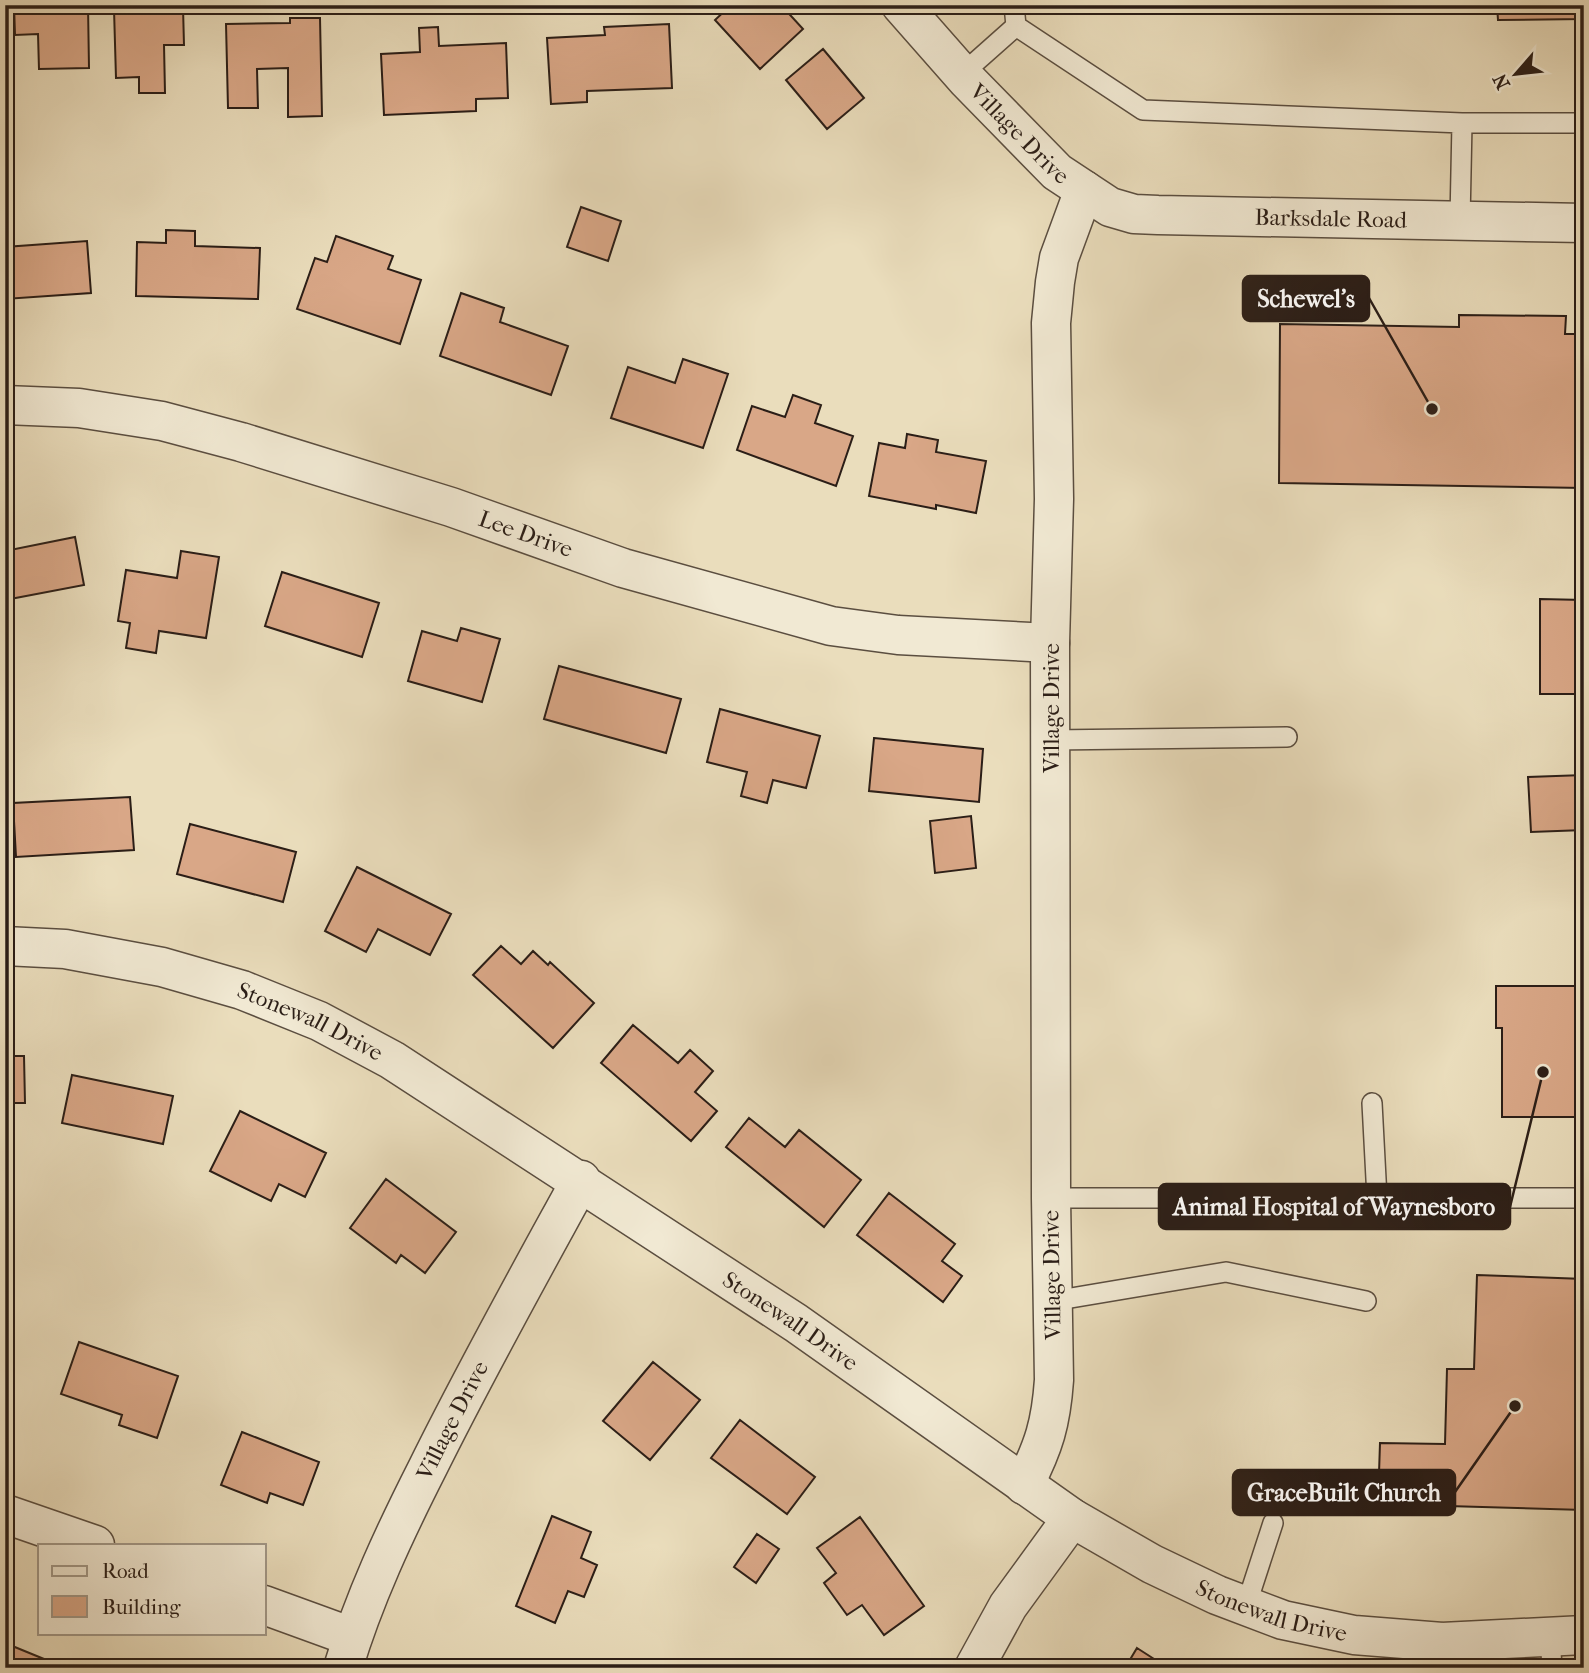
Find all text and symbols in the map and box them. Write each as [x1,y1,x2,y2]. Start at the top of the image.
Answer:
north arrow [1480,38,1550,108]
text: N [1489,69,1515,93]
street label: Village Drive [964,77,1074,190]
street label: Barksdale Road [1254,203,1408,233]
callout: Schewel's [1243,276,1369,321]
text: Schewel's [1257,285,1355,313]
street label: Lee Drive [475,504,576,563]
street label: Village Drive [1038,643,1065,774]
street label: Stonewall Drive [234,976,388,1066]
callout: Animal Hospital of Waynesboro [1159,1184,1510,1229]
text: Animal Hospital of Waynesboro [1171,1193,1495,1221]
street label: Village Drive [1037,1210,1067,1341]
street label: Stonewall Drive [718,1266,863,1376]
street label: Village Drive [410,1356,494,1485]
callout: GraceBuilt Church [1233,1470,1455,1515]
text: GraceBuilt Church [1247,1479,1442,1507]
legend [38,1544,266,1634]
text: Road [102,1559,149,1583]
street label: Stonewall Drive [1192,1573,1350,1647]
text: Building [102,1595,181,1619]

